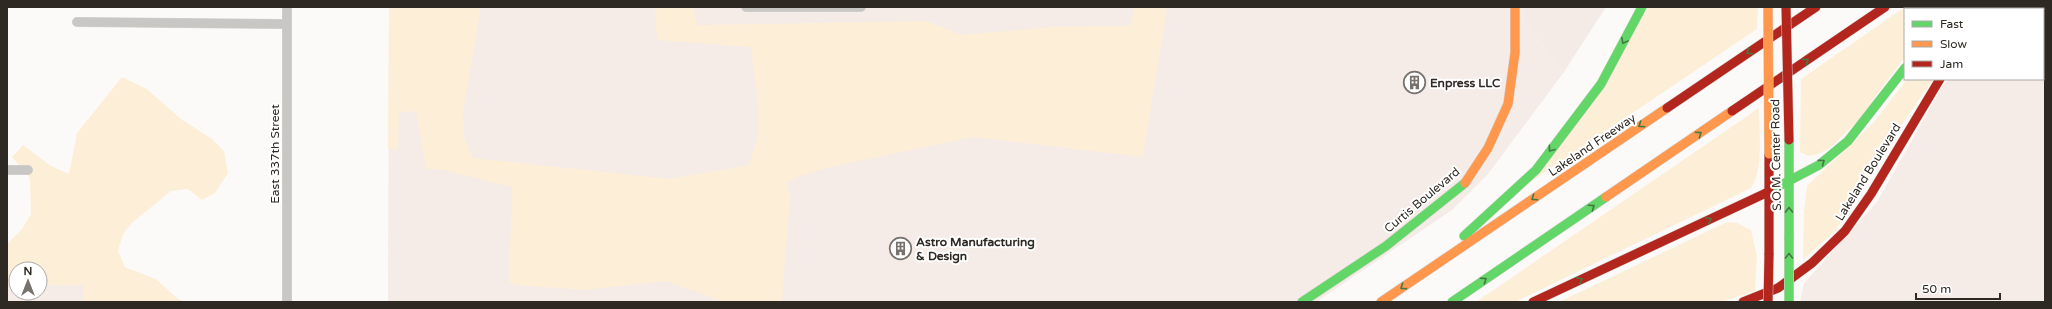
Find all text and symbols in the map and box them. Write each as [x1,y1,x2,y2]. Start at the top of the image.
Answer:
legend [1904,8,2044,80]
text: Fast [1940,17,1964,31]
one-way arrow [1621,37,1628,45]
text: Slow [1940,37,1967,51]
one-way arrow [1746,47,1753,55]
text: Jam [1940,57,1963,71]
one-way arrow [1802,59,1809,66]
building icon: Enpress LLC [1402,70,1428,96]
place label: Enpress LLC [1430,76,1501,91]
street label: S.O.M. Center Road [1768,99,1784,211]
street label: East 337th Street [268,104,282,204]
street label: Lakeland Freeway [1546,110,1639,179]
one-way arrow [1639,120,1646,127]
street label: Lakeland Boulevard [1832,121,1904,223]
one-way arrow [1695,131,1702,139]
one-way arrow [1549,145,1556,152]
one-way arrow [1818,159,1825,166]
street label: Curtis Boulevard [1381,164,1463,236]
one-way arrow [1531,193,1538,201]
one-way arrow [1587,205,1594,212]
one-way arrow [1785,207,1793,213]
one-way arrow [1705,217,1712,225]
place label: Astro Manufacturing & Design [916,235,1035,264]
building icon: Astro Manufacturing & Design [887,236,913,262]
one-way arrow [1785,253,1793,259]
north arrow [8,261,48,301]
text: N [24,265,32,278]
scale bar [1916,275,2000,301]
one-way arrow [1480,277,1487,285]
one-way arrow [1576,277,1583,285]
one-way arrow [1400,282,1407,290]
text: 50 m [1922,282,1951,296]

